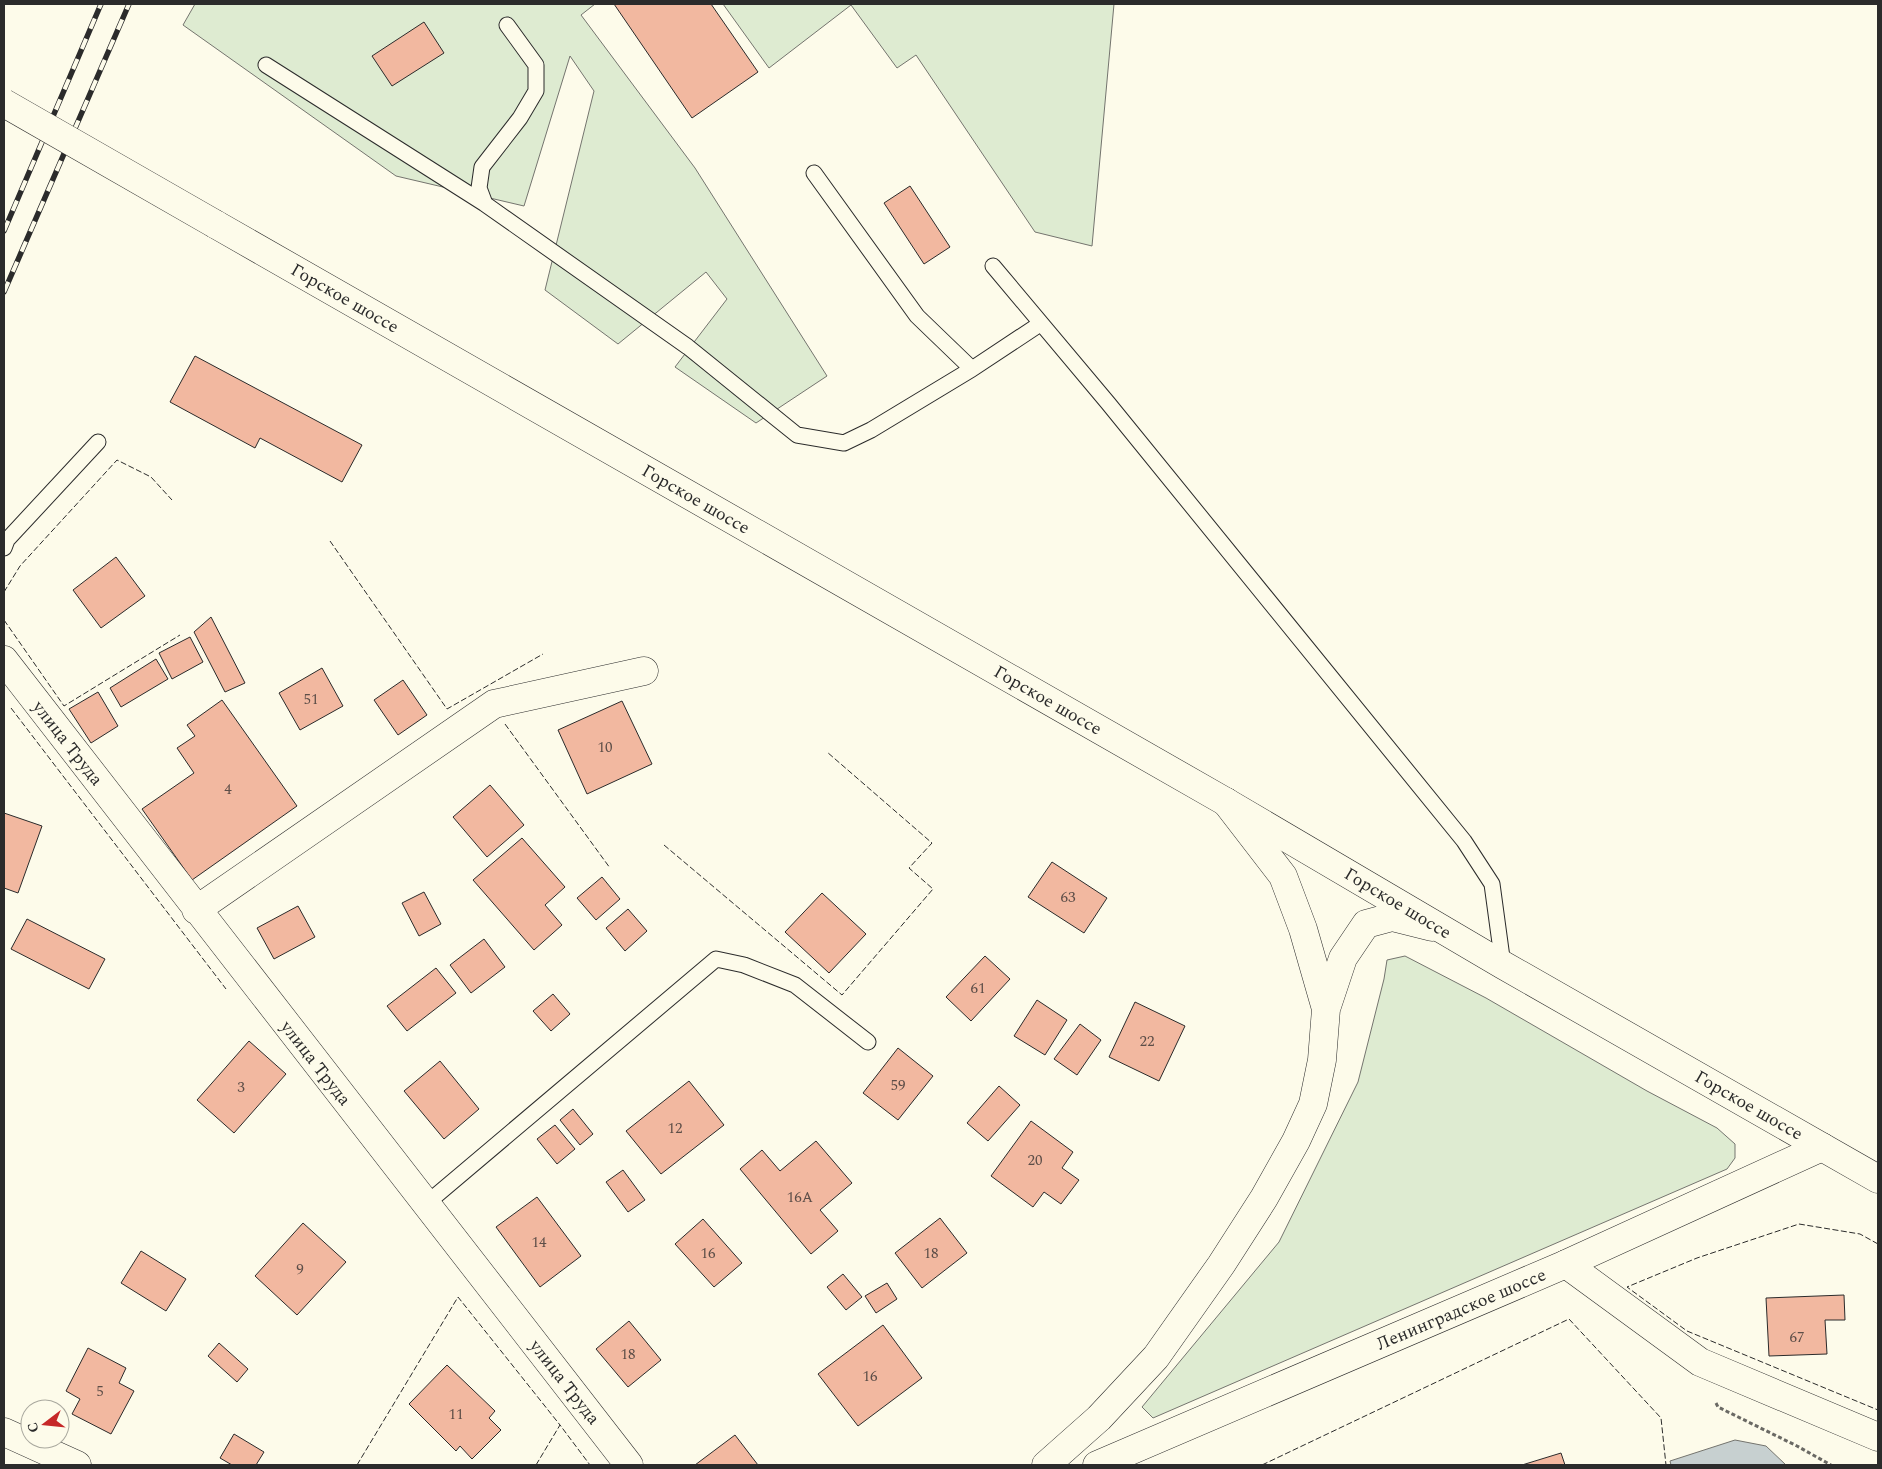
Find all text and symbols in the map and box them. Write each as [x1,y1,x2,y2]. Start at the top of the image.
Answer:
street label: Горское шоссе [286,256,404,340]
street label: Горское шоссе [637,457,755,541]
street label: Горское шоссе [989,658,1107,742]
house number: 51 [303,688,319,711]
street label: улица Труда [25,694,110,792]
house number: 10 [597,736,613,759]
house number: 4 [224,778,232,801]
street label: Горское шоссе [1339,861,1457,946]
house number: 63 [1060,886,1076,909]
house number: 61 [970,977,986,1000]
street label: улица Труда [273,1014,358,1112]
house number: 22 [1139,1030,1155,1053]
street label: Горское шоссе [1690,1063,1808,1147]
house number: 59 [890,1074,906,1097]
house number: 3 [237,1076,245,1099]
house number: 12 [667,1117,683,1140]
house number: 20 [1027,1149,1043,1172]
house number: 16А [787,1186,813,1209]
house number: 14 [531,1231,547,1254]
house number: 16 [700,1242,716,1265]
house number: 18 [923,1242,939,1265]
house number: 9 [296,1258,304,1281]
street label: Ленинградское шоссе [1372,1261,1550,1357]
house number: 67 [1789,1326,1805,1349]
street label: улица Труда [522,1333,607,1431]
house number: 18 [620,1343,636,1366]
house number: 16 [862,1365,878,1388]
house number: 5 [96,1380,104,1403]
north arrow [20,1399,70,1449]
house number: 11 [448,1403,464,1426]
text: С [22,1420,44,1435]

